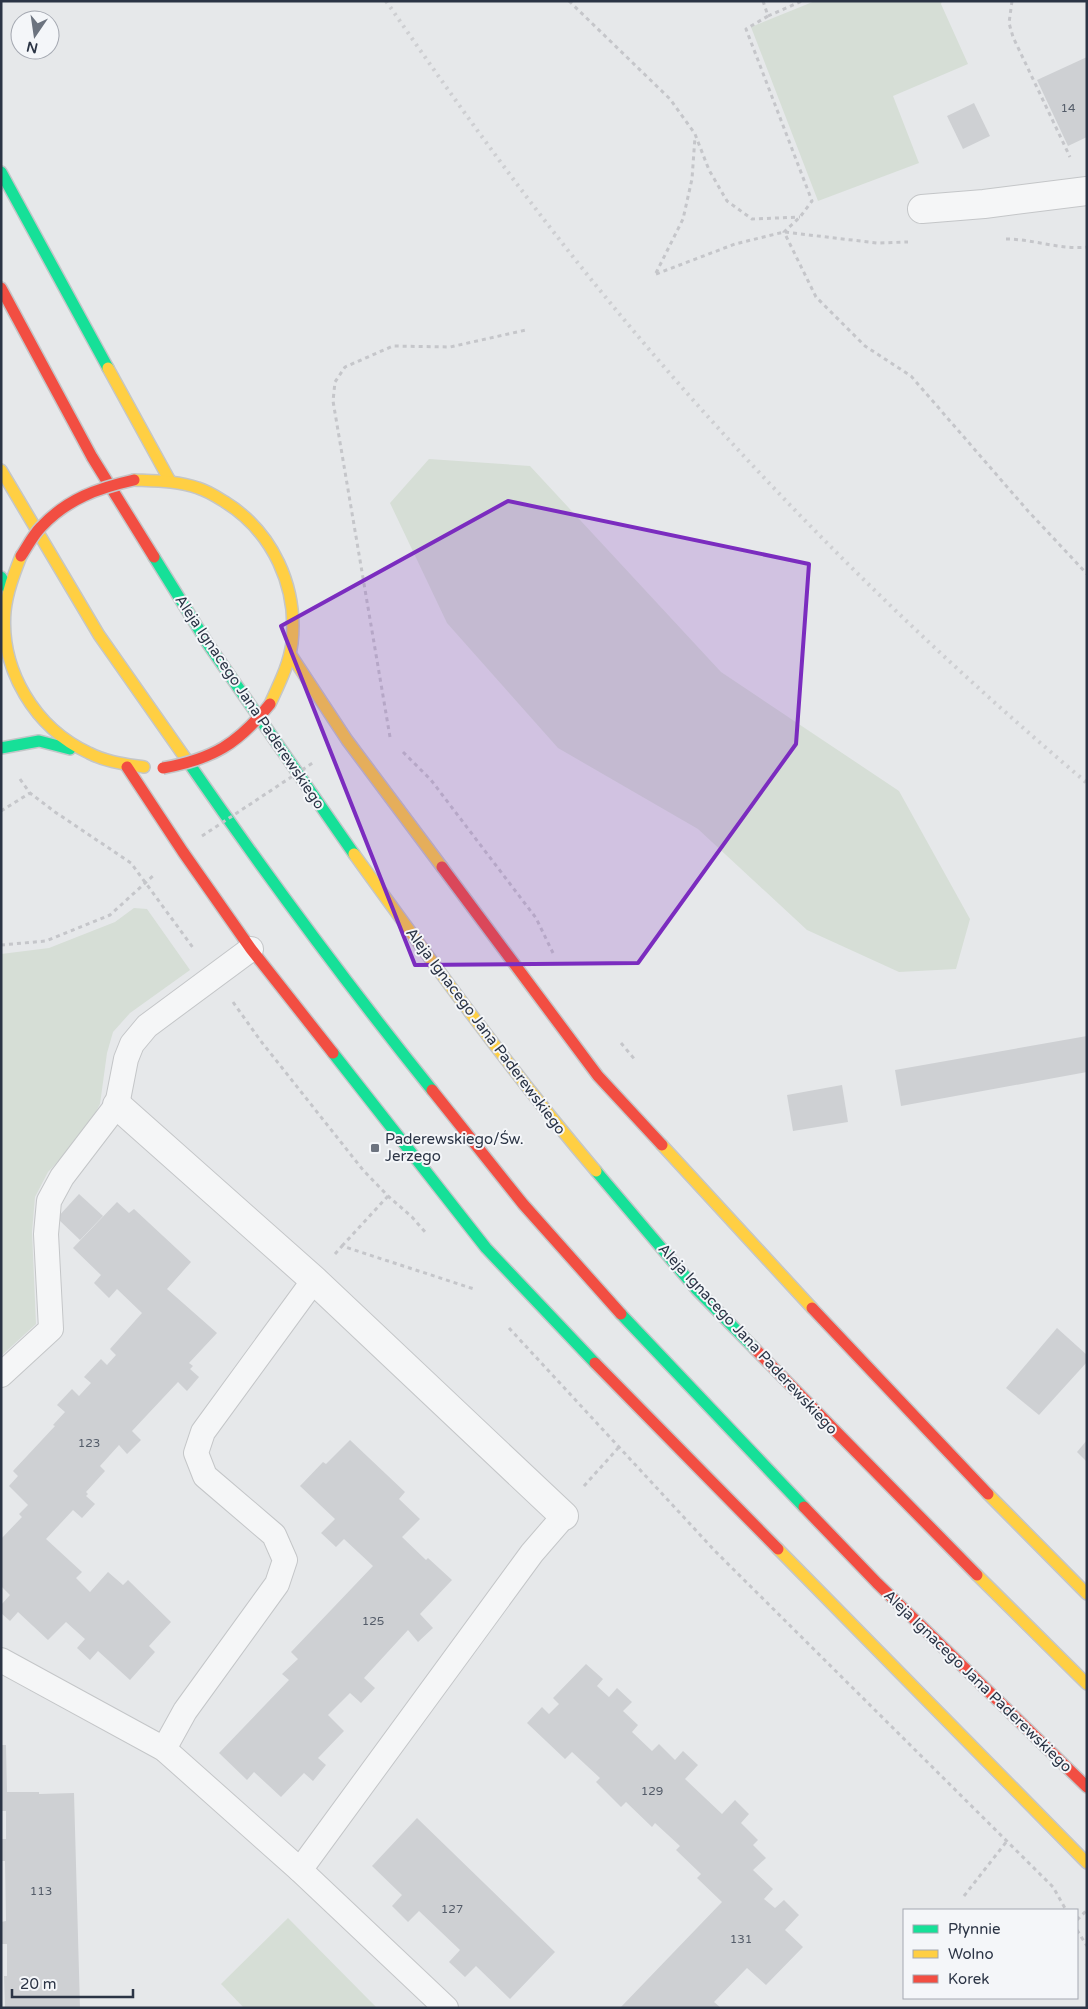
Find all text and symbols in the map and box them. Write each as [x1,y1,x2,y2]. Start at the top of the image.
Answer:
north arrow [10,10,60,60]
text: N [25,38,40,57]
house number: 14 [1060,101,1076,115]
street label: Aleja Ignacego Jana Paderewskiego [171,591,329,813]
street label: Aleja Ignacego Jana Paderewskiego [402,924,570,1138]
place label: Paderewskiego/Św. Jerzego [385,1130,524,1165]
marker: Paderewskiego/Św. Jerzego [369,1142,381,1154]
street label: Aleja Ignacego Jana Paderewskiego [655,1240,841,1438]
house number: 123 [78,1436,100,1450]
street label: Aleja Ignacego Jana Paderewskiego [880,1586,1076,1776]
house number: 125 [362,1614,384,1628]
house number: 129 [641,1784,663,1798]
house number: 113 [30,1884,52,1898]
house number: 127 [441,1902,463,1916]
legend [903,1909,1078,1999]
text: Płynnie [948,1920,1001,1938]
house number: 131 [730,1932,752,1946]
text: Wolno [948,1945,994,1963]
scale bar [12,1966,134,1998]
text: Korek [948,1970,989,1988]
text: 20 m [20,1975,57,1993]

